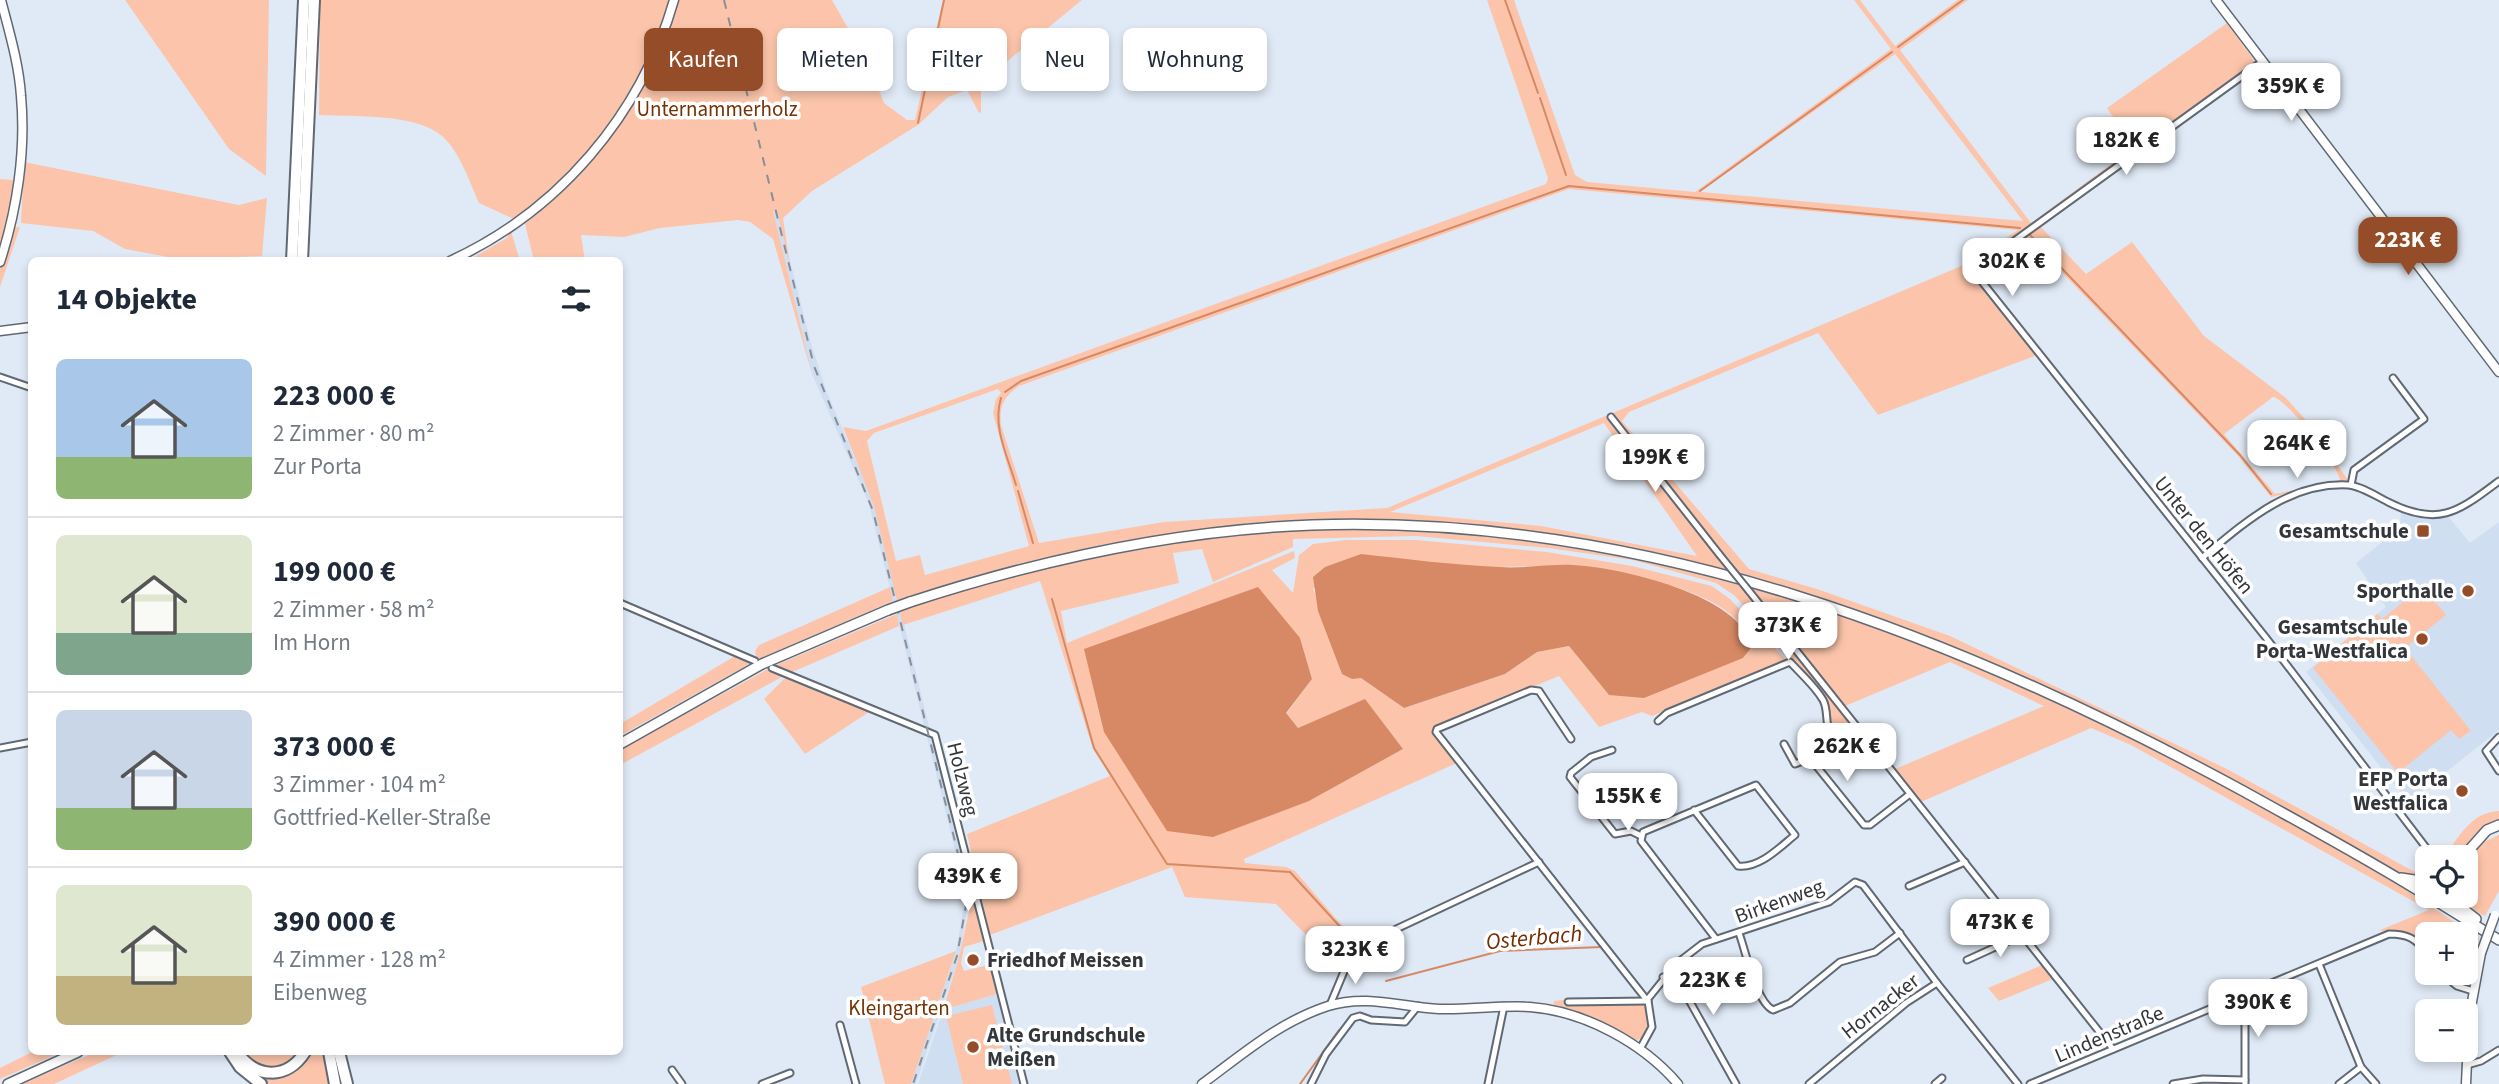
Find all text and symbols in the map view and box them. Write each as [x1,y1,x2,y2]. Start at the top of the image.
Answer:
chip: Kaufen [644,28,763,91]
chip: Mieten [777,28,893,91]
chip: Filter [907,28,1007,91]
chip: Neu [1021,28,1109,91]
chip: Wohnung [1123,28,1267,91]
pin: 359K € [2234,64,2348,123]
text: 359K € [2257,69,2325,102]
park label: Unternammerholz [636,94,798,124]
pin: 182K € [2069,118,2183,177]
text: 182K € [2092,123,2160,156]
pin: 223K € [2351,218,2465,277]
text: 223K € [2374,223,2442,256]
pin: 302K € [1955,238,2069,298]
text: 302K € [1978,244,2046,277]
text: 14 Objekte [56,278,197,321]
icon: filters [557,280,595,318]
text: 223 000 € [273,374,396,417]
icon: home [112,387,196,471]
text: 2 Zimmer · 80 m² [273,417,435,450]
pin: 264K € [2240,420,2354,480]
text: 264K € [2263,426,2331,459]
pin: 199K € [1598,434,1712,494]
text: 199K € [1621,440,1689,473]
text: Zur Porta [273,450,362,483]
street label: Unter den Höfen [2147,469,2261,601]
place label: Gesamtschule [2279,516,2409,546]
marker: Gesamtschule [2415,523,2431,539]
text: 199 000 € [273,550,396,593]
icon: home [112,563,196,647]
place label: Sporthalle [2356,576,2454,606]
marker: Sporthalle [2460,583,2476,599]
text: 2 Zimmer · 58 m² [273,593,435,626]
pin: 373K € [1731,602,1845,662]
text: 373K € [1754,608,1822,641]
place label: Gesamtschule Porta-Westfalica [2256,612,2408,666]
text: Im Horn [273,626,351,659]
marker: Gesamtschule Porta-Westfalica [2414,631,2430,647]
pin: 262K € [1790,724,1904,783]
text: 373 000 € [273,725,396,768]
text: 262K € [1813,729,1881,762]
icon: home [112,738,196,822]
street label: Holzweg [939,739,987,819]
place label: EFP Porta Westfalica [2353,764,2448,818]
text: 3 Zimmer · 104 m² [273,768,446,801]
pin: 155K € [1571,774,1685,833]
text: 155K € [1594,779,1662,812]
marker: EFP Porta Westfalica [2454,783,2470,799]
text: Gottfried-Keller-Straße [273,801,491,834]
map controls [2415,845,2478,1062]
button: locate [2415,845,2478,908]
pin: 439K € [911,853,1025,913]
text: 439K € [934,859,1002,892]
street label: Birkenweg [1730,871,1828,931]
text: 390 000 € [273,900,396,943]
pin: 473K € [1943,900,2057,959]
text: 473K € [1966,905,2034,938]
icon: home [112,913,196,997]
water label: Osterbach [1484,917,1584,958]
button: + [2415,922,2478,985]
pin: 323K € [1298,926,1412,986]
text: 323K € [1321,932,1389,965]
text: 4 Zimmer · 128 m² [273,943,446,976]
place label: Friedhof Meissen [987,945,1144,975]
marker: Friedhof Meissen [965,952,981,968]
pin: 223K € [1656,958,1770,1017]
text: 223K € [1679,963,1747,996]
street label: Hornacker [1835,966,1926,1046]
text: Eibenweg [273,976,367,1009]
pin: 390K € [2201,979,2315,1039]
text: 390K € [2224,985,2292,1018]
park label: Kleingarten [848,993,950,1023]
street label: Lindenstraße [2050,998,2168,1070]
button: − [2415,999,2478,1062]
place label: Alte Grundschule Meißen [986,1020,1146,1074]
marker: Alte Grundschule Meißen [965,1039,981,1055]

